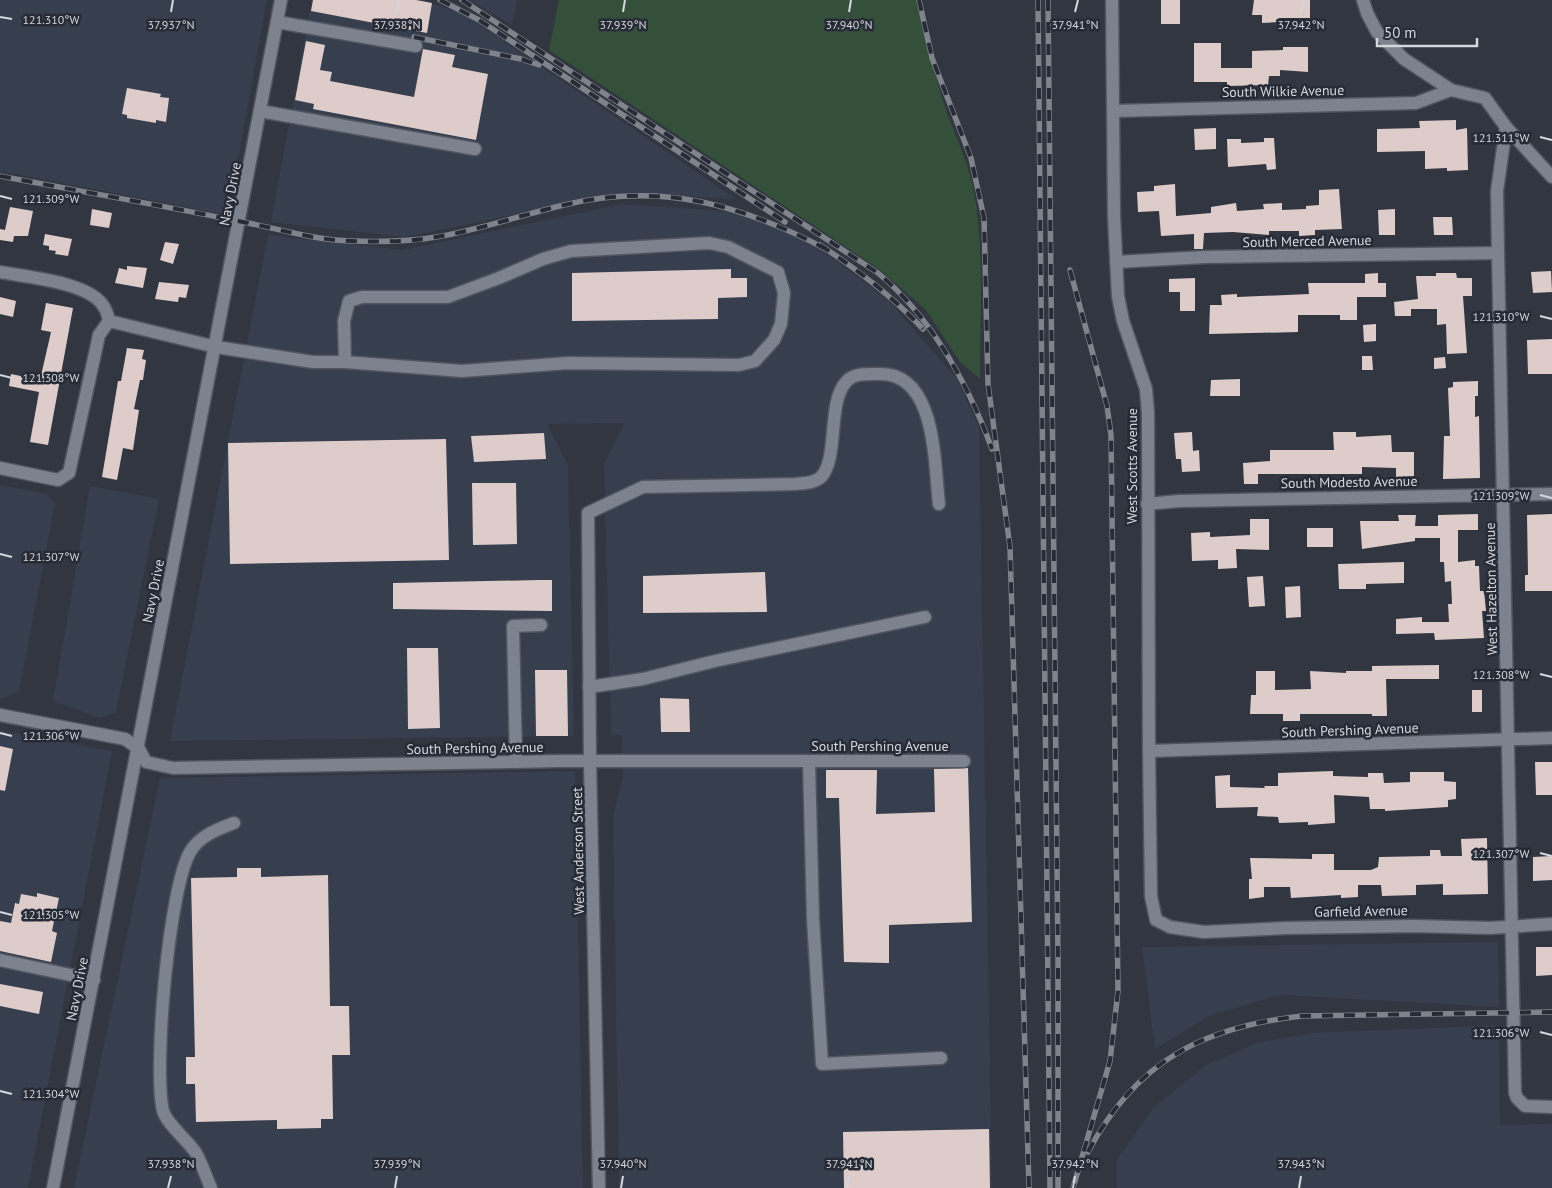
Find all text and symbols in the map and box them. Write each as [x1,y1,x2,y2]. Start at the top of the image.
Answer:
text: 121.310°W [23,12,79,27]
scale bar [1377,15,1477,47]
text: 37.937°N [147,17,195,32]
text: 37.938°N [373,17,421,32]
text: 37.939°N [599,17,647,32]
text: 37.940°N [825,17,873,32]
text: 37.941°N [1051,17,1099,32]
text: 37.942°N [1277,17,1325,32]
text: 50 m [1384,23,1417,42]
street label: South Wilkie Avenue [1222,81,1344,101]
text: 121.311°W [1473,130,1529,145]
street label: Navy Drive [215,161,245,227]
text: 121.309°W [23,191,79,206]
street label: South Merced Avenue [1242,231,1372,251]
text: 121.310°W [1473,309,1529,324]
text: 121.308°W [23,370,79,385]
street label: West Scotts Avenue [1123,408,1141,524]
street label: South Modesto Avenue [1280,472,1418,492]
text: 121.309°W [1473,488,1529,503]
street label: West Hazelton Avenue [1481,522,1501,656]
text: 121.307°W [23,549,79,564]
street label: Navy Drive [138,558,168,624]
text: 121.308°W [1473,667,1529,682]
street label: South Pershing Avenue [1281,719,1419,741]
text: 121.306°W [23,728,79,743]
street label: South Pershing Avenue [811,737,949,755]
street label: South Pershing Avenue [406,738,544,758]
street label: West Anderson Street [568,787,588,915]
text: 121.307°W [1473,846,1529,861]
street label: Garfield Avenue [1314,901,1408,921]
text: 121.305°W [23,907,79,922]
street label: Navy Drive [62,956,92,1022]
text: 121.306°W [1473,1025,1529,1040]
text: 121.304°W [23,1086,79,1101]
text: 37.938°N [147,1156,195,1171]
text: 37.939°N [373,1156,421,1171]
text: 37.940°N [599,1156,647,1171]
text: 37.941°N [825,1156,873,1171]
text: 37.942°N [1051,1156,1099,1171]
text: 37.943°N [1277,1156,1325,1171]

